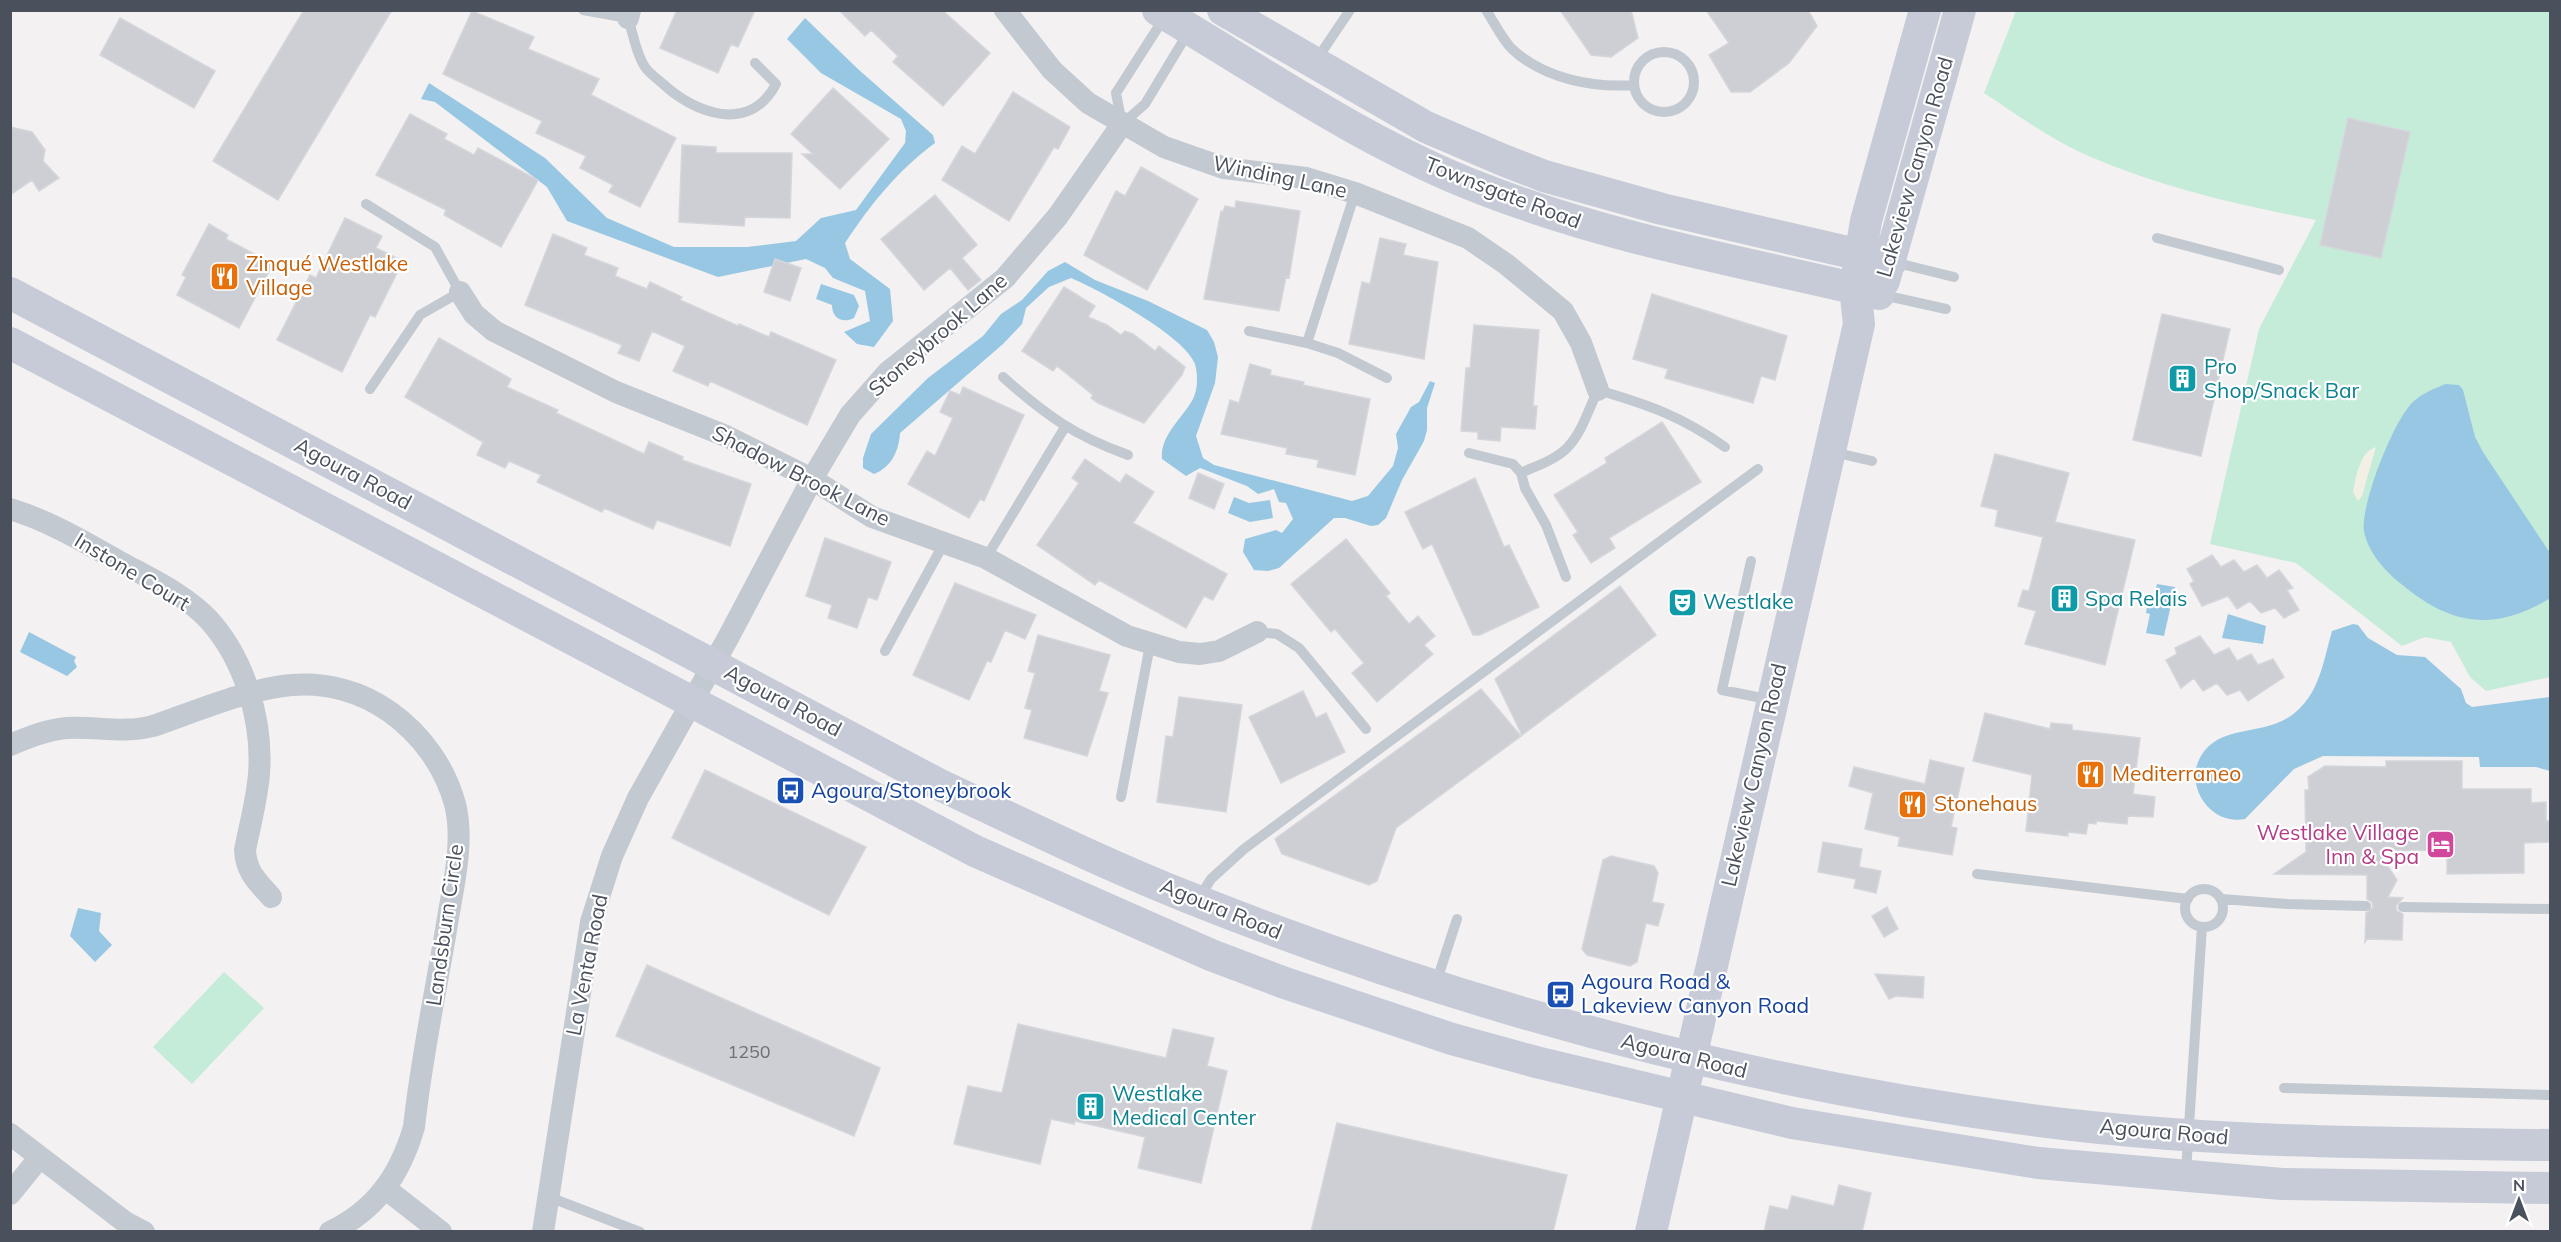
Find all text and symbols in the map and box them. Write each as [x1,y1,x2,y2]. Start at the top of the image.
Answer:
street label: Lakeview Canyon Road [1870,53,1958,280]
street label: Winding Lane [1211,149,1350,203]
street label: Townsgate Road [1422,150,1585,234]
place label: Zinqué Westlake Village [246,250,408,300]
restaurant icon: Zinqué Westlake Village [209,260,241,292]
street label: Stoneybrook Lane [863,267,1012,402]
place label: Pro Shop/Snack Bar [2204,353,2360,403]
building icon: Pro Shop/Snack Bar [2167,363,2199,395]
street label: Shadow Brook Lane [708,419,895,531]
street label: Agoura Road [290,431,417,515]
street label: Instone Court [70,527,195,616]
building icon: Spa Relais [2048,583,2080,615]
place label: Spa Relais [2085,585,2188,611]
theatre icon: Westlake [1666,586,1698,618]
place label: Westlake [1703,588,1794,614]
street label: Agoura Road [720,658,847,742]
street label: Lakeview Canyon Road [1715,661,1791,889]
restaurant icon: Mediterraneo [2075,758,2107,790]
place label: Mediterraneo [2112,760,2241,786]
bus stop icon: Agoura/Stoneybrook [774,775,806,807]
place label: Agoura/Stoneybrook [811,777,1011,803]
restaurant icon: Stonehaus [1897,788,1929,820]
place label: Stonehaus [1934,790,2037,816]
place label: Westlake Village Inn & Spa [2256,819,2419,869]
hotel icon: Westlake Village Inn & Spa [2424,829,2456,861]
street label: Landsburn Circle [420,842,468,1007]
street label: Agoura Road [1157,872,1286,944]
street label: La Venta Road [560,892,612,1038]
place label: Agoura Road & Lakeview Canyon Road [1581,968,1809,1018]
bus stop icon: Agoura Road & Lakeview Canyon Road [1544,978,1576,1010]
street label: Agoura Road [1618,1027,1750,1083]
house number: 1250 [727,1040,771,1063]
place label: Westlake Medical Center [1112,1080,1256,1130]
building icon: Westlake Medical Center [1075,1090,1107,1122]
street label: Agoura Road [2099,1112,2230,1150]
north arrow [2489,1170,2549,1230]
text: N [2513,1175,2525,1195]

